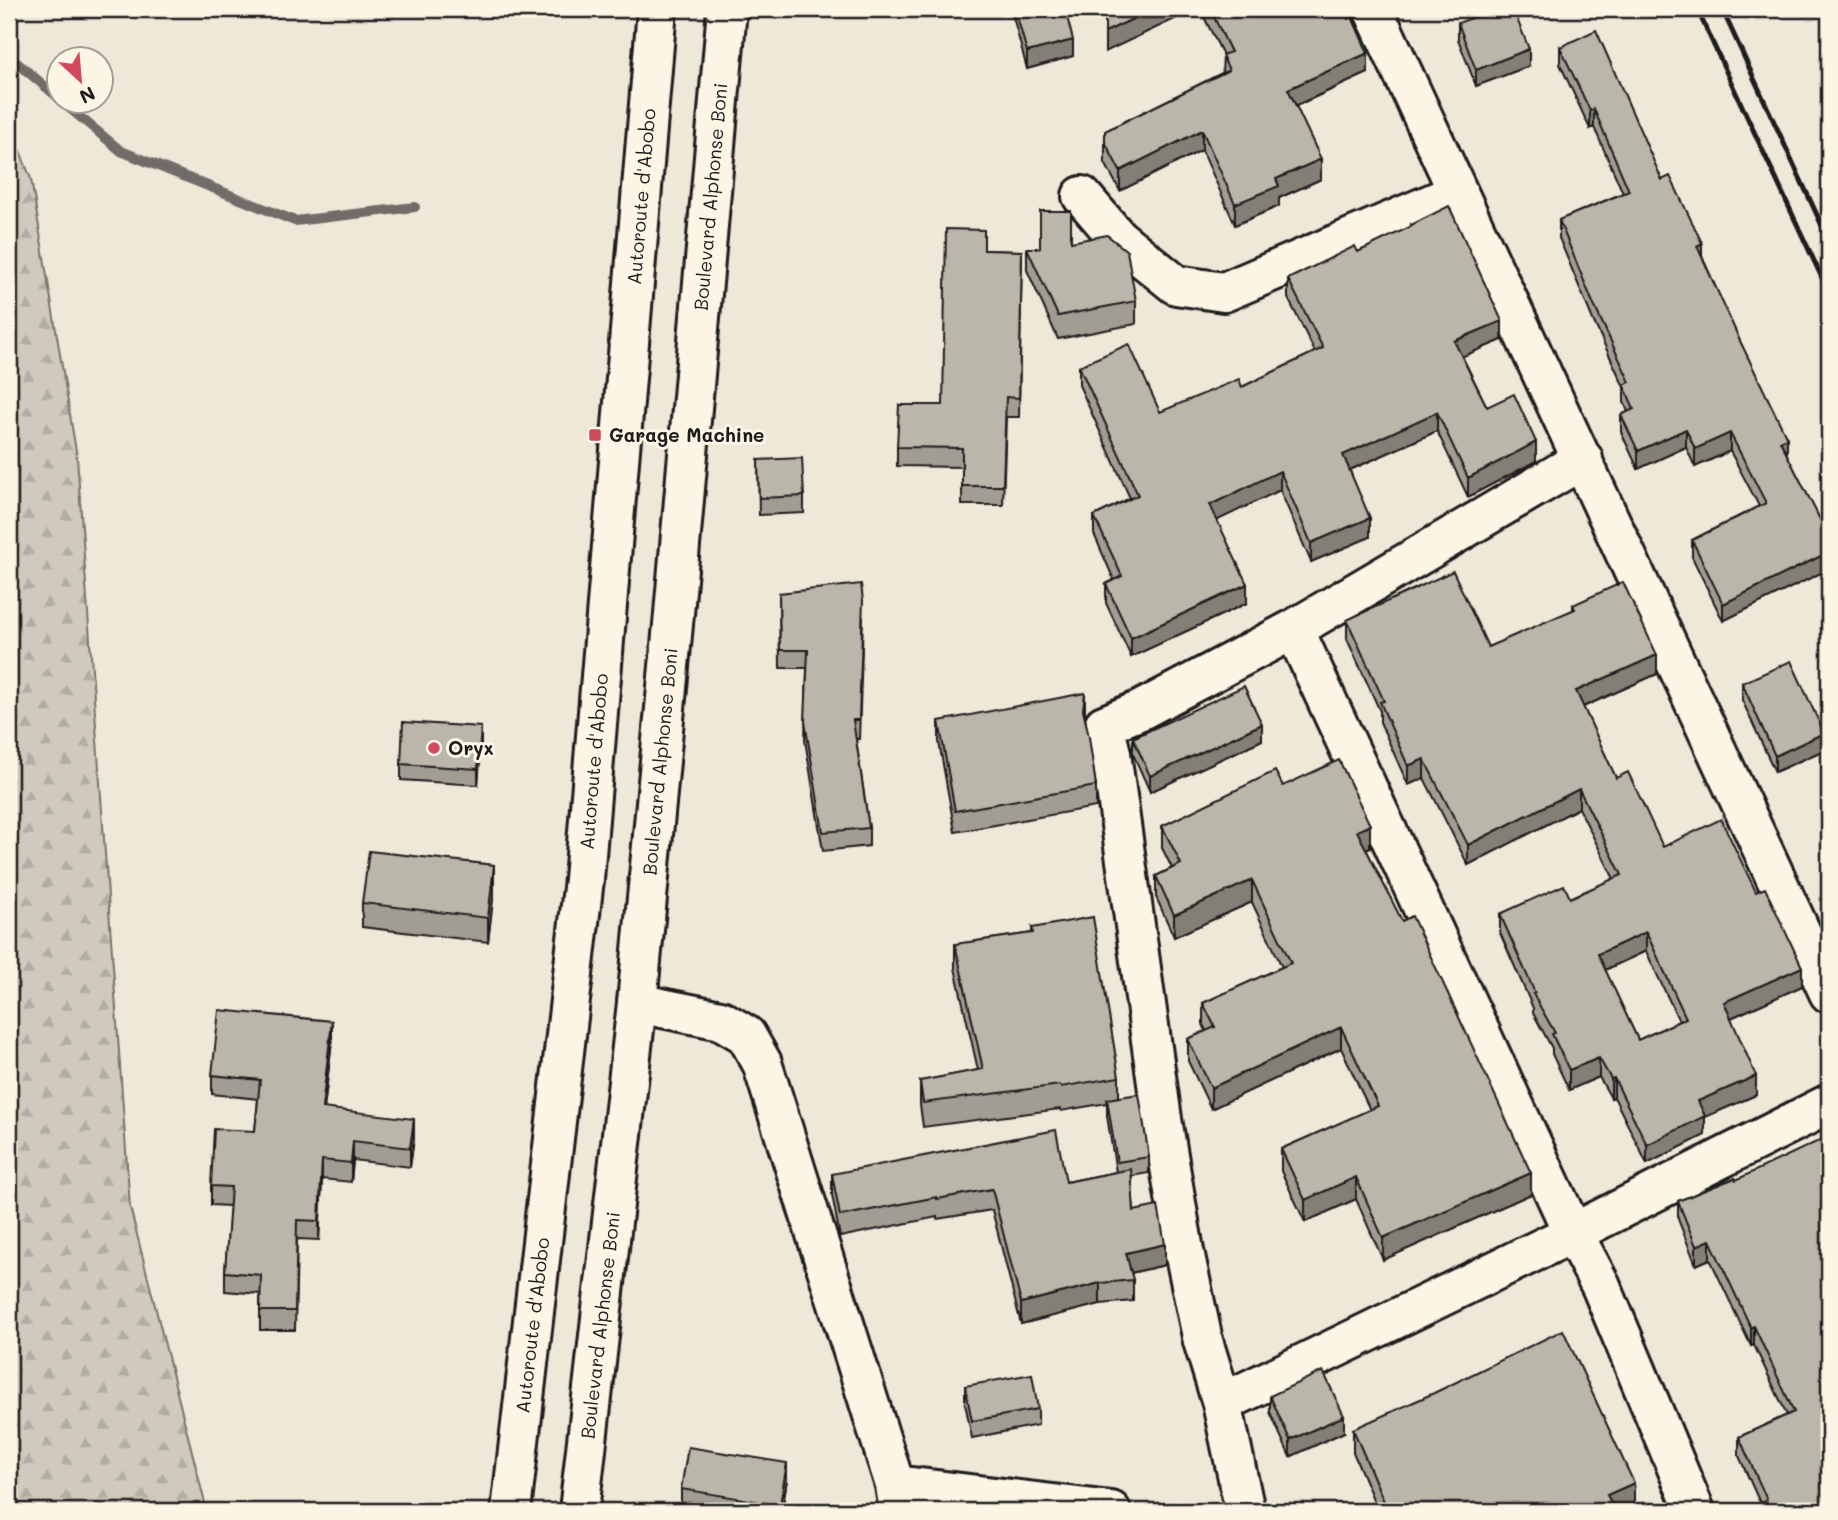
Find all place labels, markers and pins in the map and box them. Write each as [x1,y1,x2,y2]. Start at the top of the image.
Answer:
place label: Garage Machine [609,422,764,447]
marker: Garage Machine [587,427,603,443]
place label: Oryx [448,735,494,760]
marker: Oryx [426,740,442,756]

